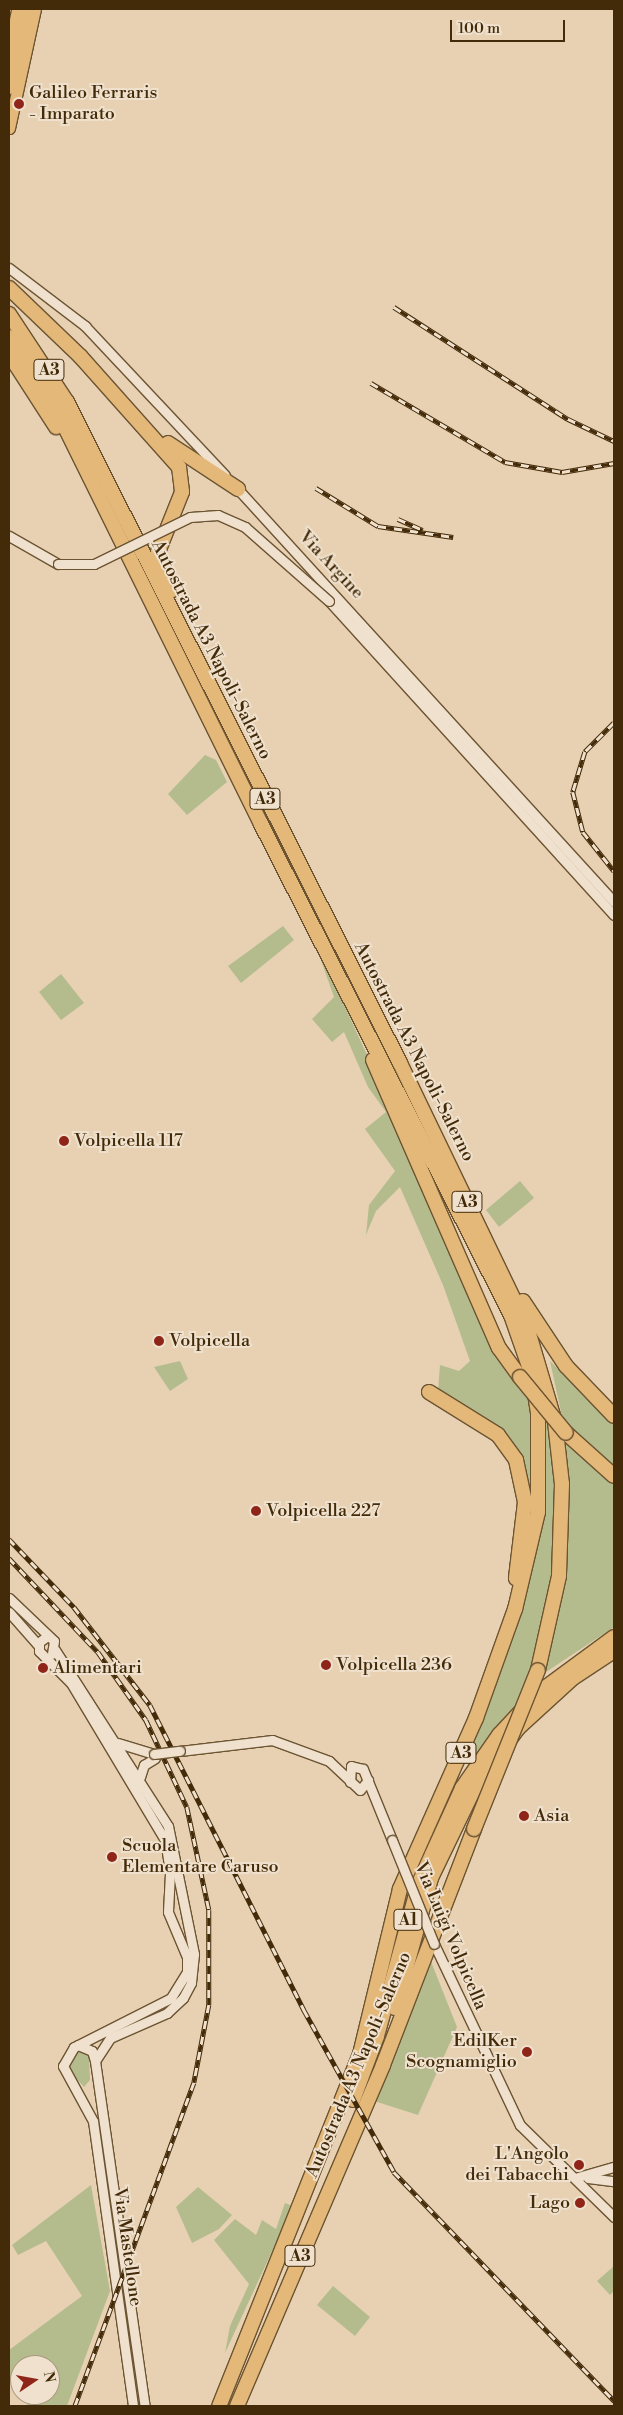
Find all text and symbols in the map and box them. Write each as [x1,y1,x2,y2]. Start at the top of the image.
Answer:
scale bar [453,10,568,42]
text: 100 m [458,19,500,38]
place label: Galileo Ferraris - Imparato [29,83,158,126]
marker: Galileo Ferraris - Imparato [13,98,25,110]
road number: A3 [33,356,65,384]
street label: Via Argine [294,526,368,604]
street label: Autostrada A3 Napoli-Salerno [146,537,276,763]
road number: A3 [249,786,281,812]
street label: Autostrada A3 Napoli-Salerno [349,939,479,1165]
place label: Volpicella 117 [74,1130,183,1152]
marker: Volpicella 117 [58,1135,70,1147]
road number: A3 [451,1188,483,1216]
place label: Volpicella [169,1330,250,1352]
marker: Volpicella [153,1335,165,1347]
place label: Volpicella 227 [266,1500,380,1522]
marker: Volpicella 227 [250,1505,262,1517]
place label: Volpicella 236 [336,1654,452,1676]
place label: Alimentari [53,1657,142,1679]
marker: Volpicella 236 [320,1659,332,1671]
marker: Alimentari [37,1662,49,1674]
road number: A3 [445,1740,477,1766]
place label: Asia [534,1805,569,1827]
marker: Asia [518,1810,530,1822]
place label: Scuola Elementare Caruso [122,1836,279,1878]
marker: Scuola Elementare Caruso [106,1851,118,1863]
street label: Via Luigi Volpicella [409,1859,491,2013]
road number: A1 [393,1906,423,1934]
street label: Autostrada A3 Napoli-Salerno [302,1949,416,2181]
place label: EdilKer Scognamiglio [406,2031,517,2074]
marker: EdilKer Scognamiglio [521,2046,533,2058]
place label: L'Angolo dei Tabacchi [465,2144,569,2186]
marker: L'Angolo dei Tabacchi [573,2159,585,2171]
street label: Via Mastellone [108,2186,146,2308]
place label: Lago [530,2192,570,2214]
marker: Lago [574,2197,586,2209]
road number: A3 [284,2242,316,2270]
north arrow [10,2355,60,2405]
text: N [39,2370,59,2384]

